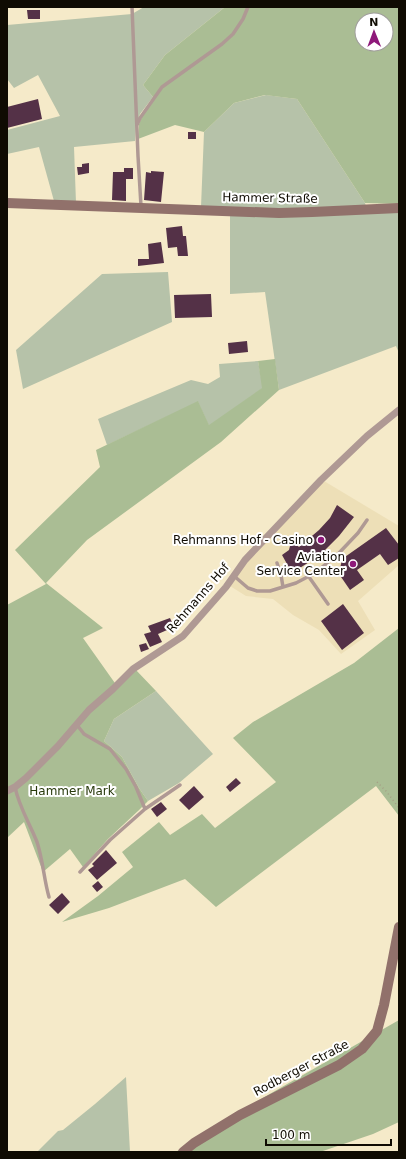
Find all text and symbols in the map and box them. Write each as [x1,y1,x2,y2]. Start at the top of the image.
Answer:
north arrow [354,12,394,52]
text: N [369,16,379,29]
street label: Hammer Straße [222,190,318,206]
place label: Rehmanns Hof - Casino [173,533,313,547]
marker: Rehmanns Hof - Casino [316,535,326,545]
place label: Aviation Service Center [256,550,345,578]
marker: Aviation Service Center [348,559,358,569]
street label: Rehmanns Hof [164,560,233,636]
park label: Hammer Mark [29,784,115,798]
street label: Rodberger Straße [251,1037,351,1099]
scale bar [266,1121,391,1147]
text: 100 m [272,1128,310,1142]

